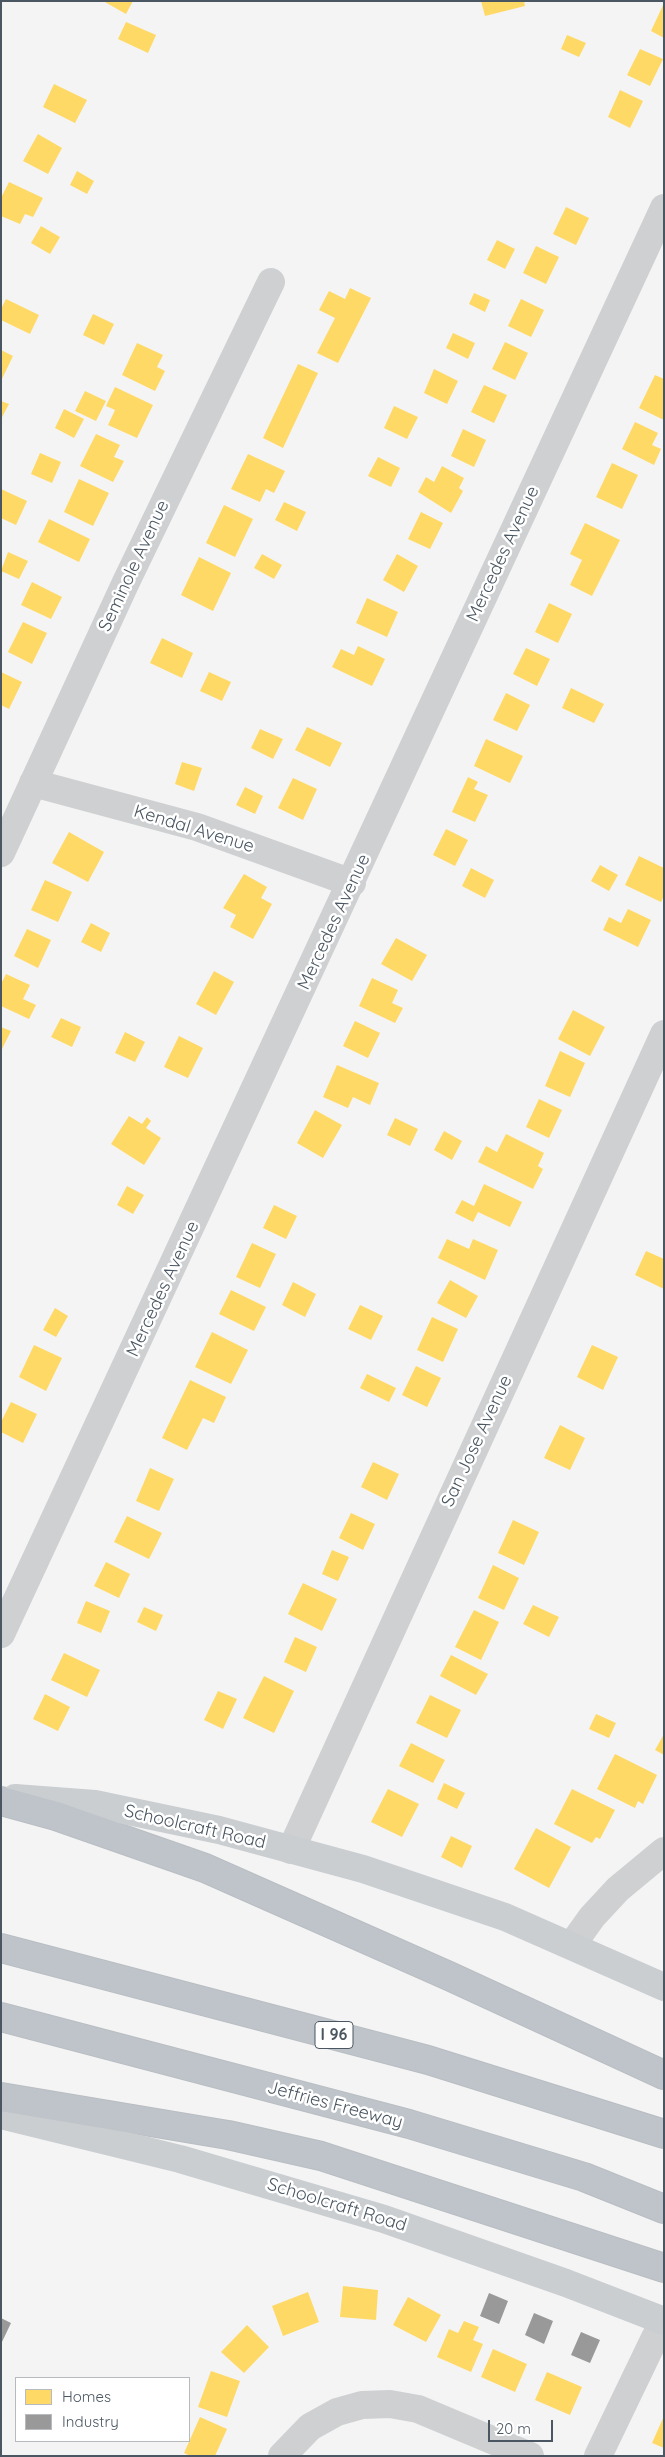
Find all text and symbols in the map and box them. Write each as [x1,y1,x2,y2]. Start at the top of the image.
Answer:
street label: Mercedes Avenue [462,483,544,625]
street label: Seminole Avenue [94,497,174,635]
street label: Kendal Avenue [131,800,257,858]
street label: Mercedes Avenue [293,851,375,993]
street label: Mercedes Avenue [122,1218,204,1360]
street label: San Jose Avenue [437,1372,517,1510]
street label: Schoolcraft Road [122,1800,268,1854]
road number: I 96 [315,2022,353,2048]
street label: Jeffries Freeway [265,2077,405,2133]
street label: Schoolcraft Road [265,2174,409,2236]
legend [15,2377,190,2442]
text: Homes [62,2387,111,2406]
scale bar [490,2410,555,2442]
text: Industry [62,2412,119,2431]
text: 20 m [496,2419,531,2438]

